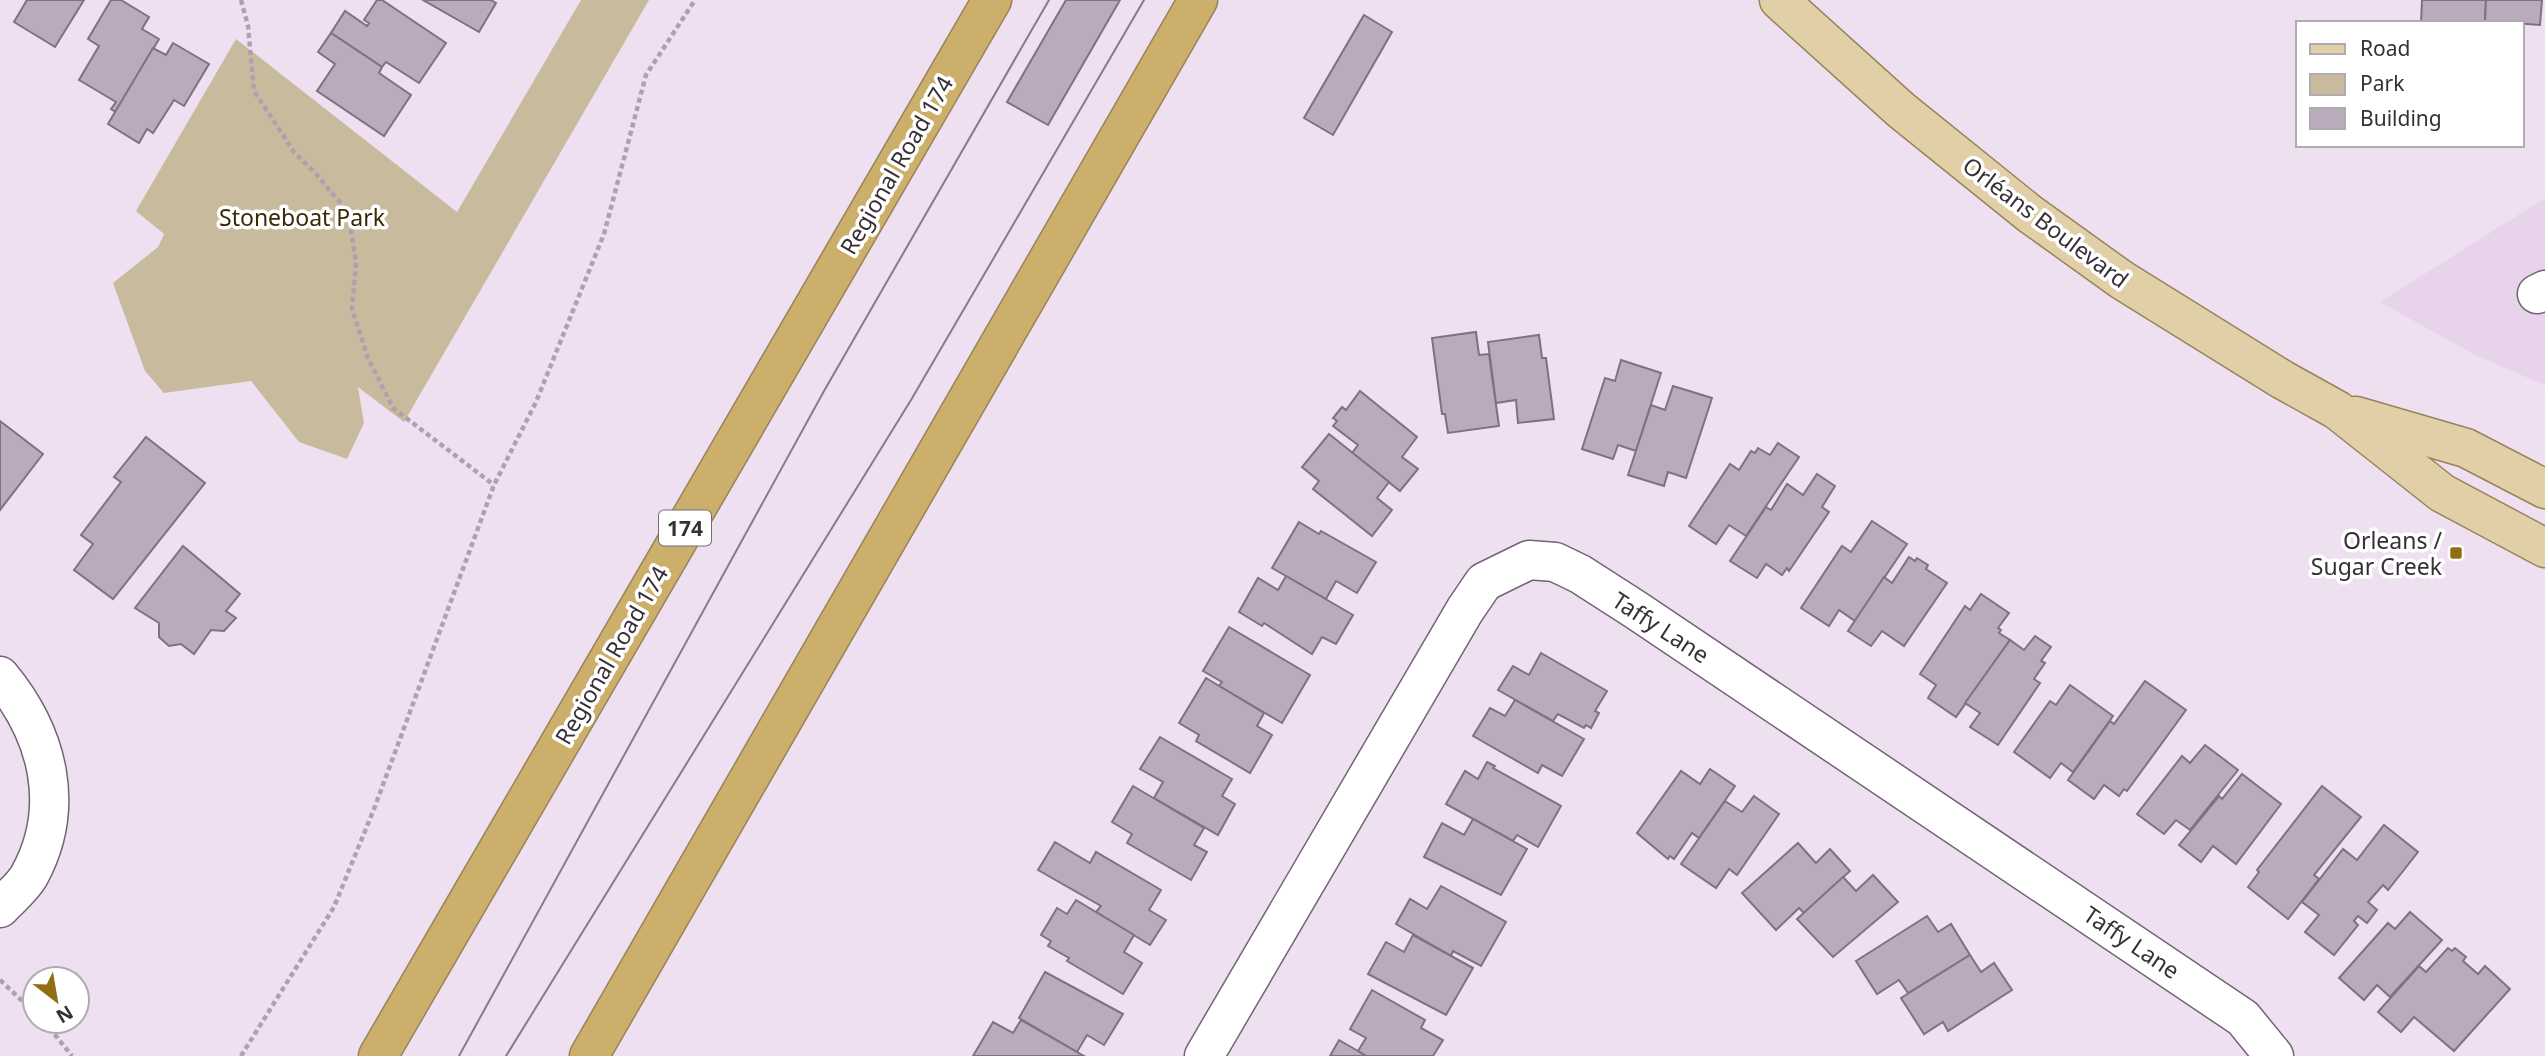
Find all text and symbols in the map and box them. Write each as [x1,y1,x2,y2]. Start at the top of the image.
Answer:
legend [2296,21,2524,147]
text: Road [2360,34,2410,62]
text: Park [2360,69,2405,97]
street label: Regional Road 174 [832,70,960,260]
text: Building [2360,104,2442,132]
street label: Orléans Boulevard [1957,149,2135,295]
park label: Stoneboat Park [219,201,386,233]
road number: 174 [659,510,711,546]
place label: Orleans / Sugar Creek [2311,524,2443,582]
marker: Orleans / Sugar Creek [2448,545,2464,561]
street label: Regional Road 174 [547,560,675,750]
street label: Taffy Lane [1606,584,1716,670]
street label: Taffy Lane [2078,898,2186,986]
north arrow [21,965,91,1035]
text: N [51,999,78,1030]

